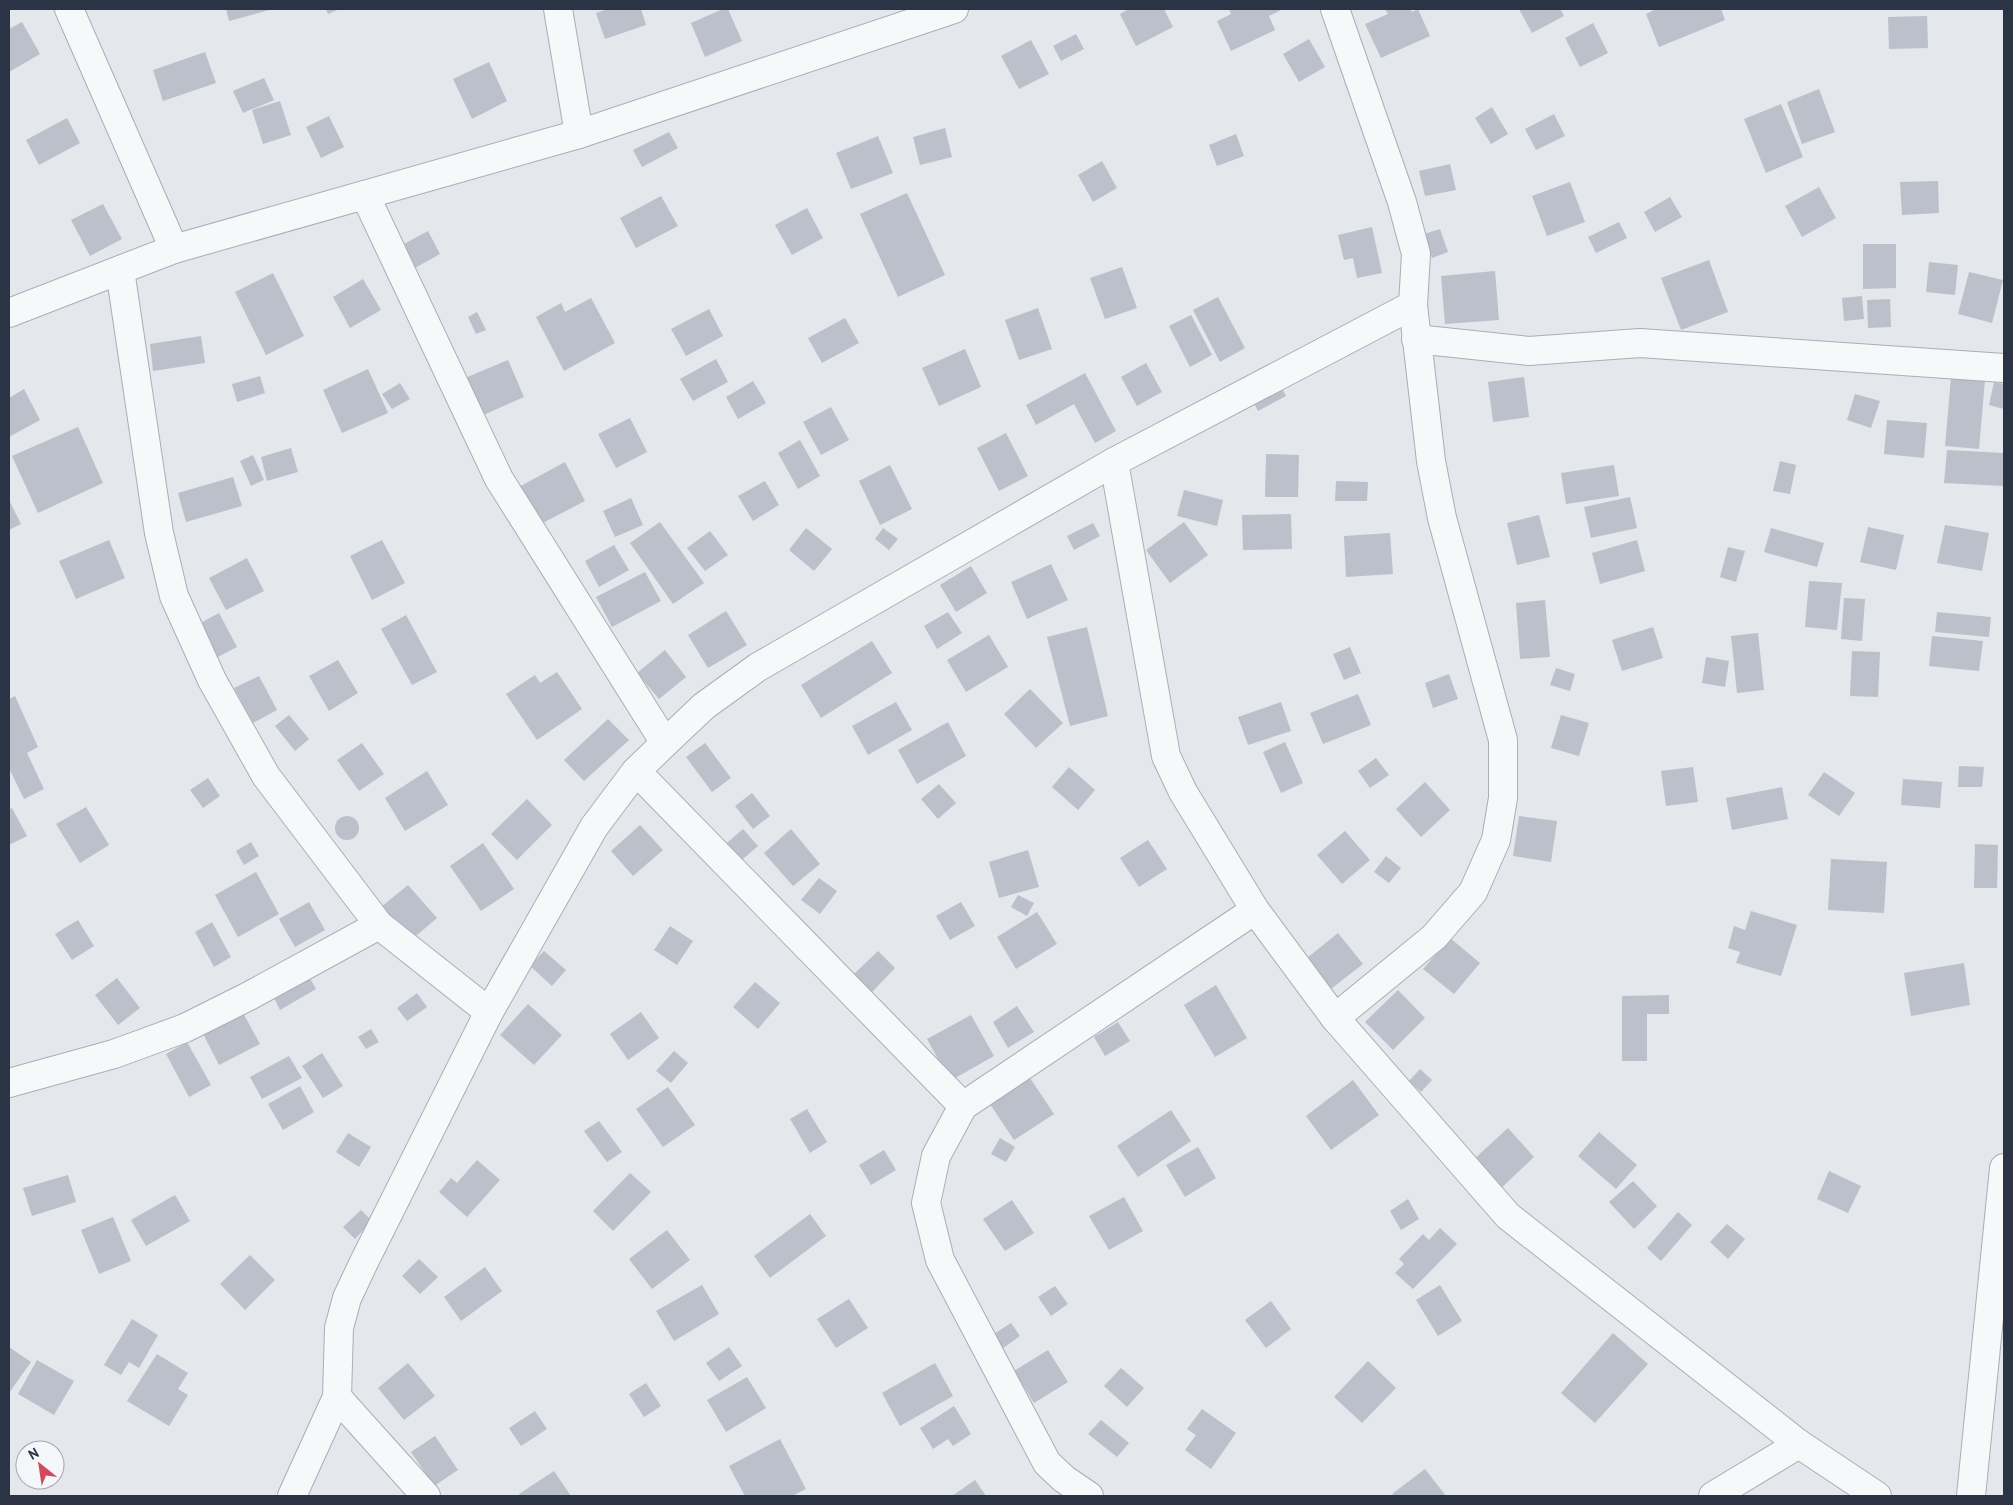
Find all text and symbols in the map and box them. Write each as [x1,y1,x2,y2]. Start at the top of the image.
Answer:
north arrow [15,1440,65,1490]
text: N [25,1444,42,1464]

